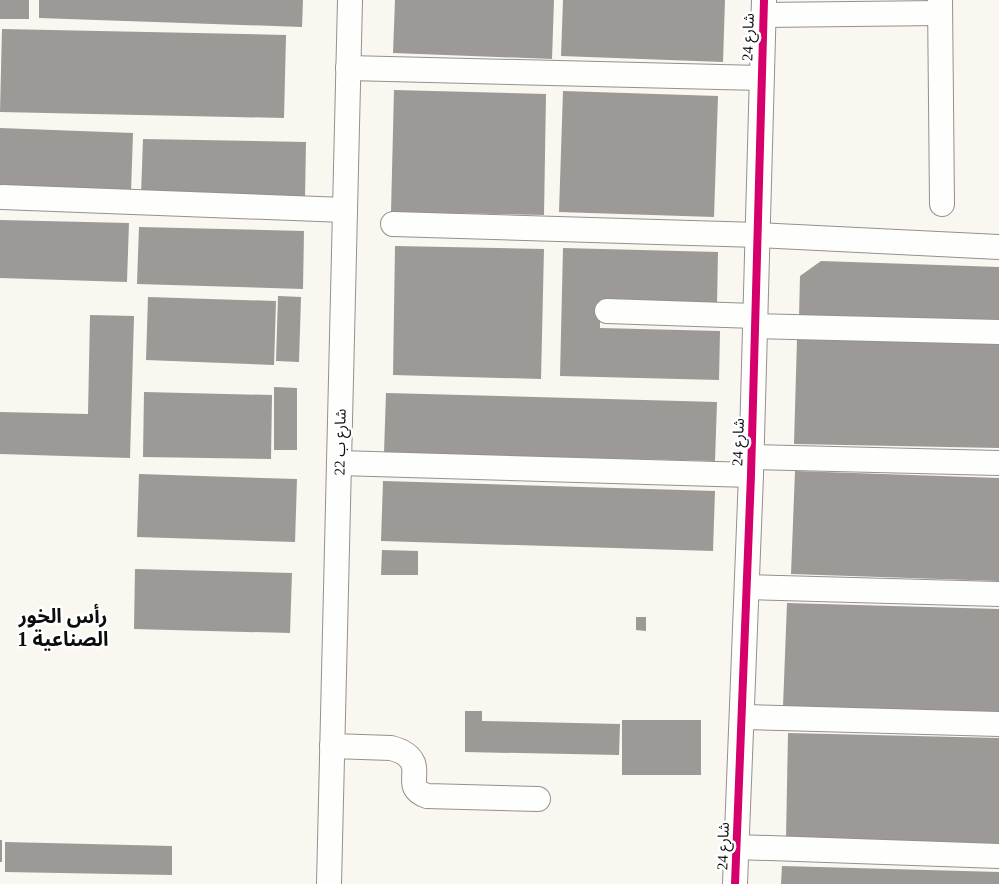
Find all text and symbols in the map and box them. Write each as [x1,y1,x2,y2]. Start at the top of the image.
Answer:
street label: شارع 24 [739,13,761,61]
street label: شارع ب 22 [331,408,353,476]
street label: شارع 24 [729,418,751,466]
district label: رأس الخور الصناعية 1 [18,603,108,651]
street label: شارع 24 [714,822,736,870]

